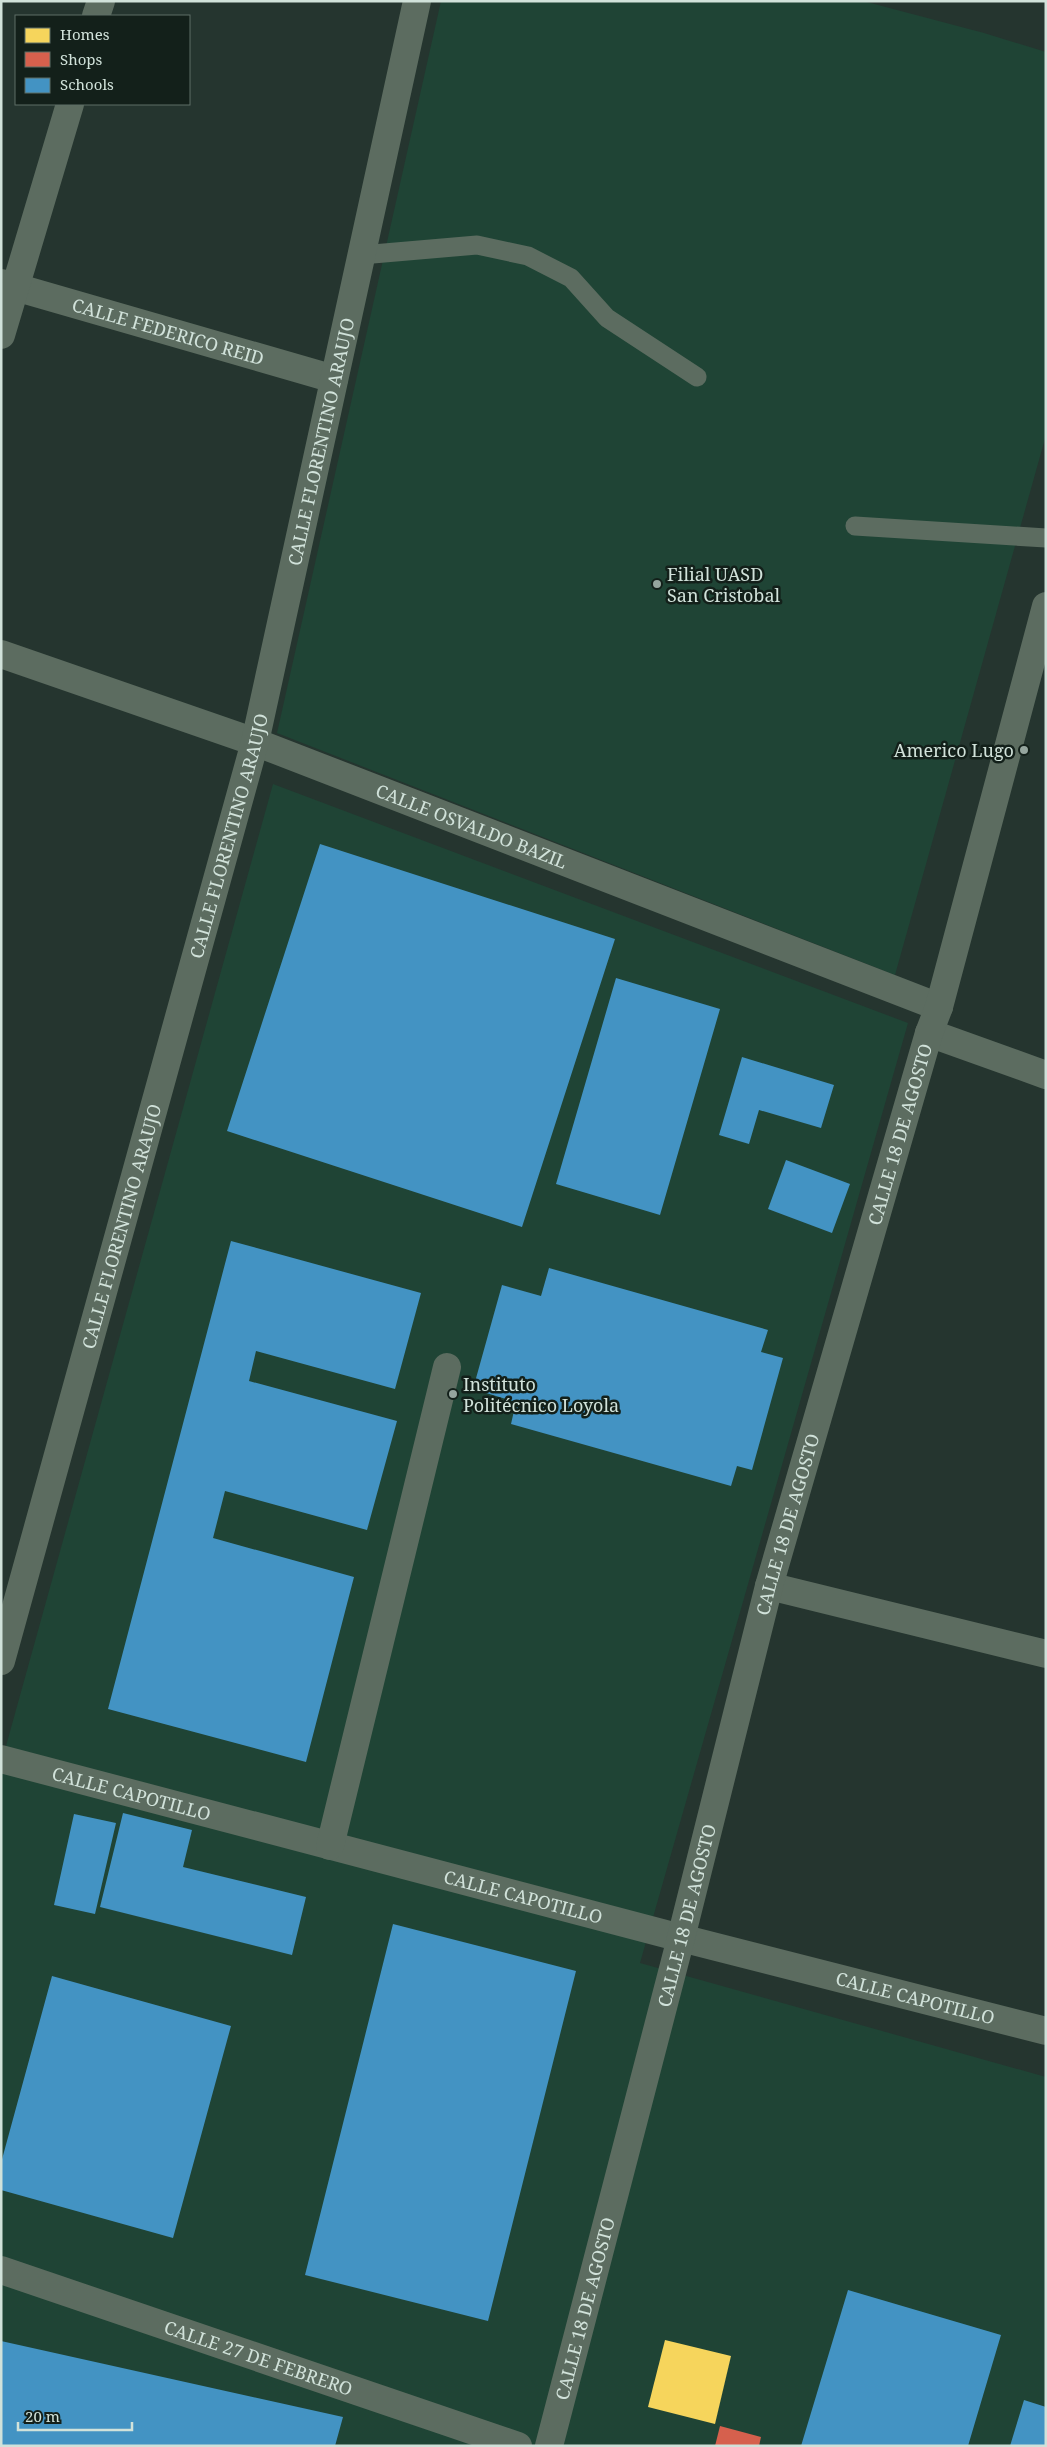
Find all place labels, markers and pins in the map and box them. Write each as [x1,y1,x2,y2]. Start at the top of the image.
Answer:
place label: Filial UASD San Cristobal [667,562,781,607]
marker: Filial UASD San Cristobal [651,578,663,590]
place label: Americo Lugo [894,738,1014,762]
marker: Americo Lugo [1018,744,1030,756]
place label: Instituto Politécnico Loyola [463,1372,619,1417]
marker: Instituto Politécnico Loyola [447,1388,459,1400]

